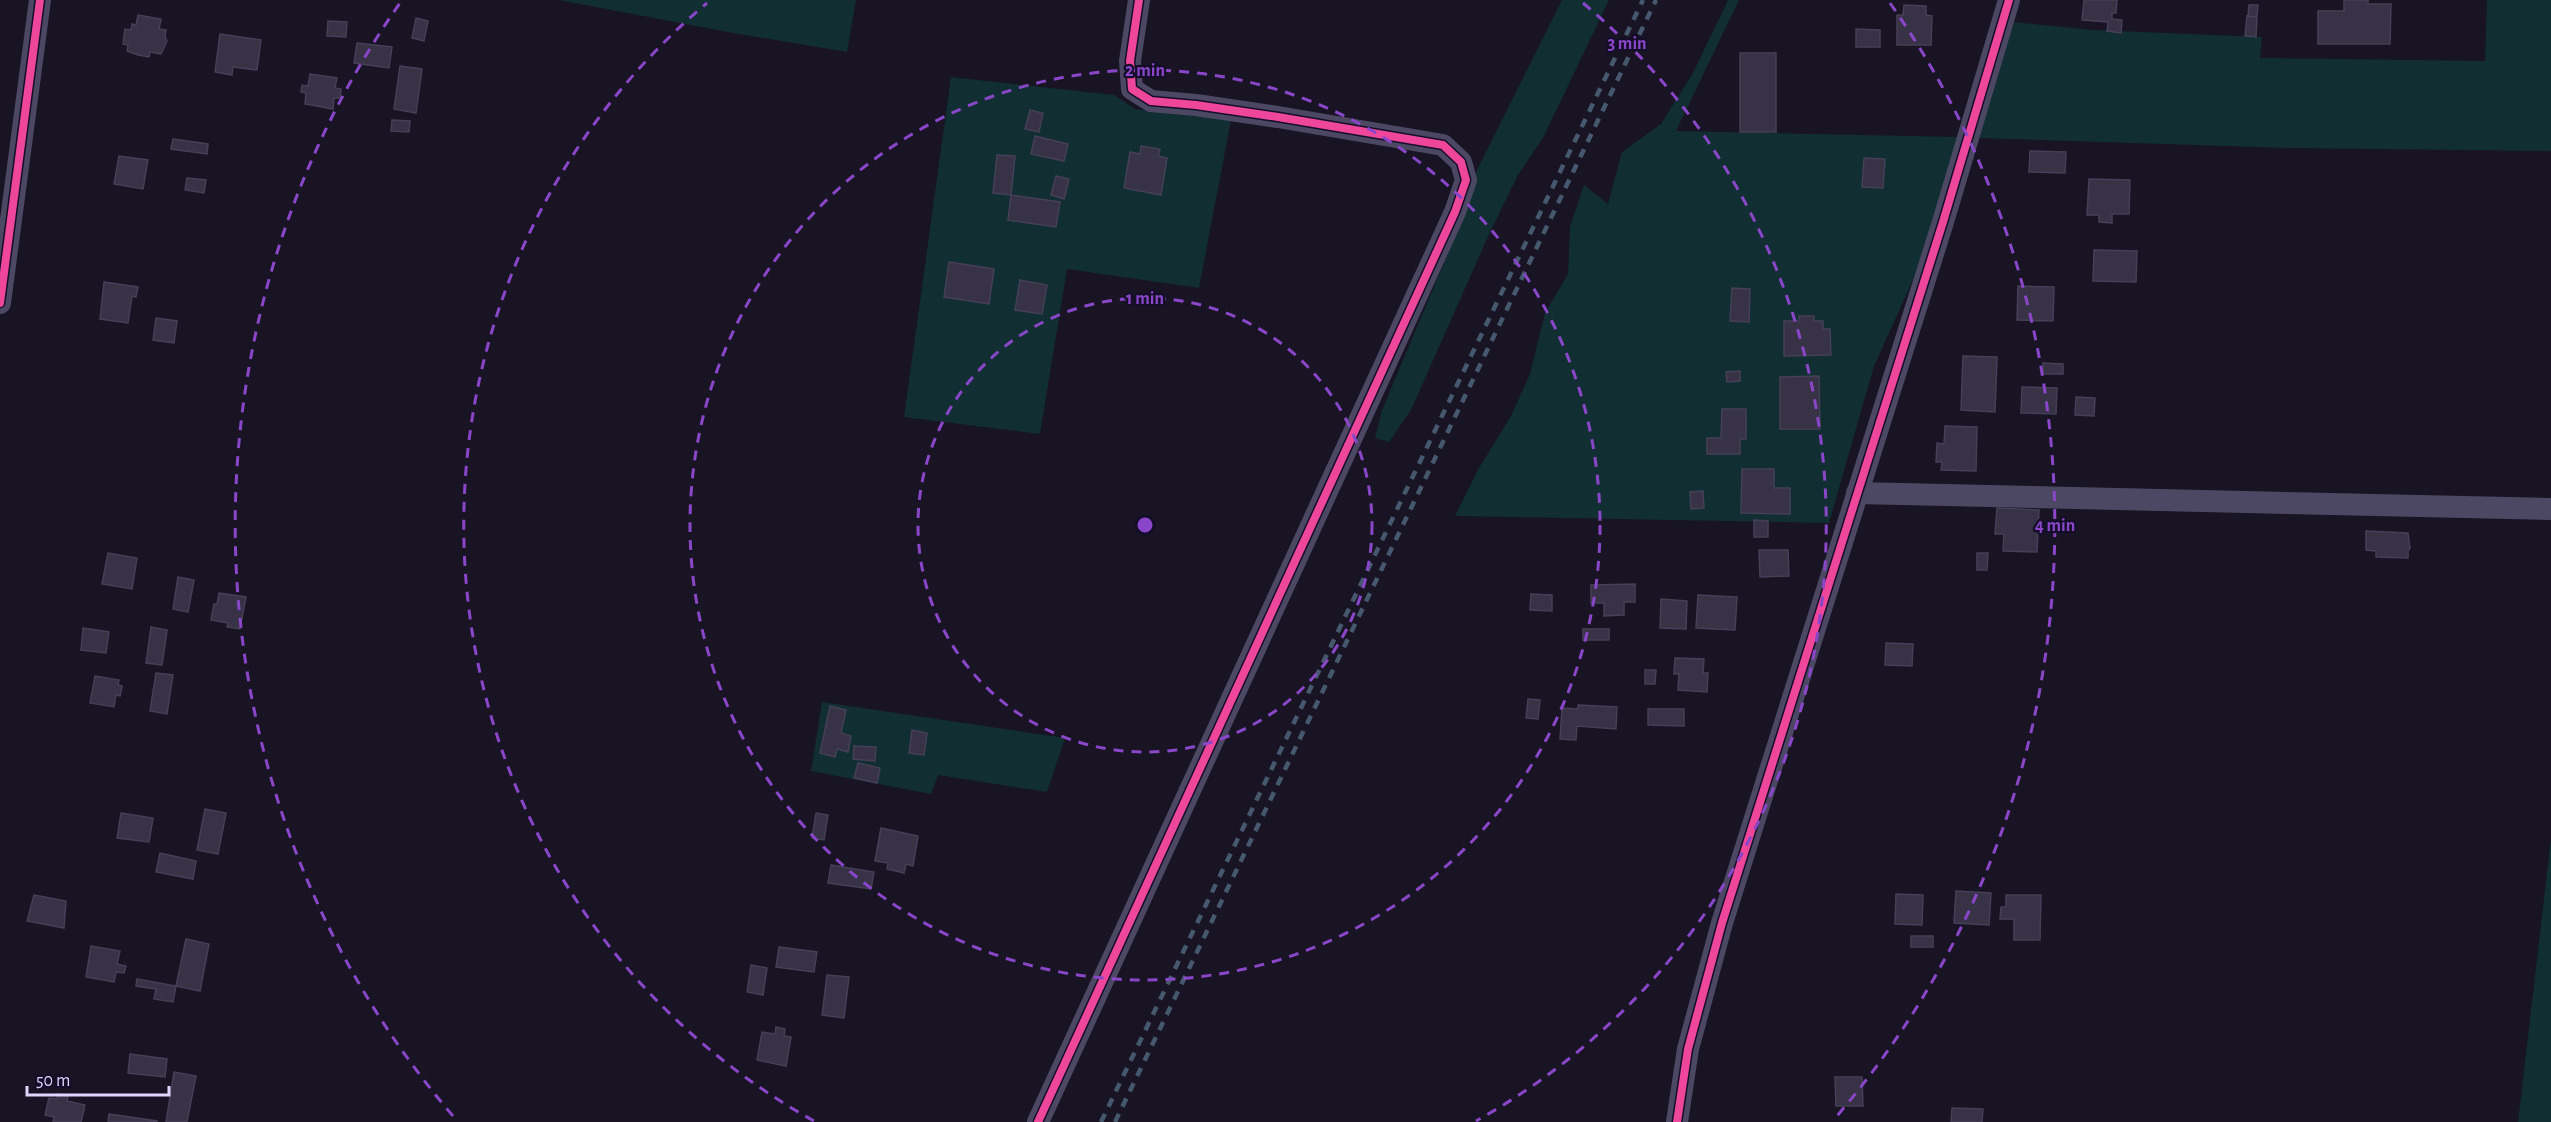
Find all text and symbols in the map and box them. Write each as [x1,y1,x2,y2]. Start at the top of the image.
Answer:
text: 3 min [1607,35,1647,53]
text: 2 min [1125,62,1165,80]
text: 1 min [1126,290,1164,308]
centre of rings [1135,515,1155,535]
text: 4 min [2035,517,2075,535]
scale bar [27,1059,170,1097]
text: 50 m [36,1072,70,1090]

